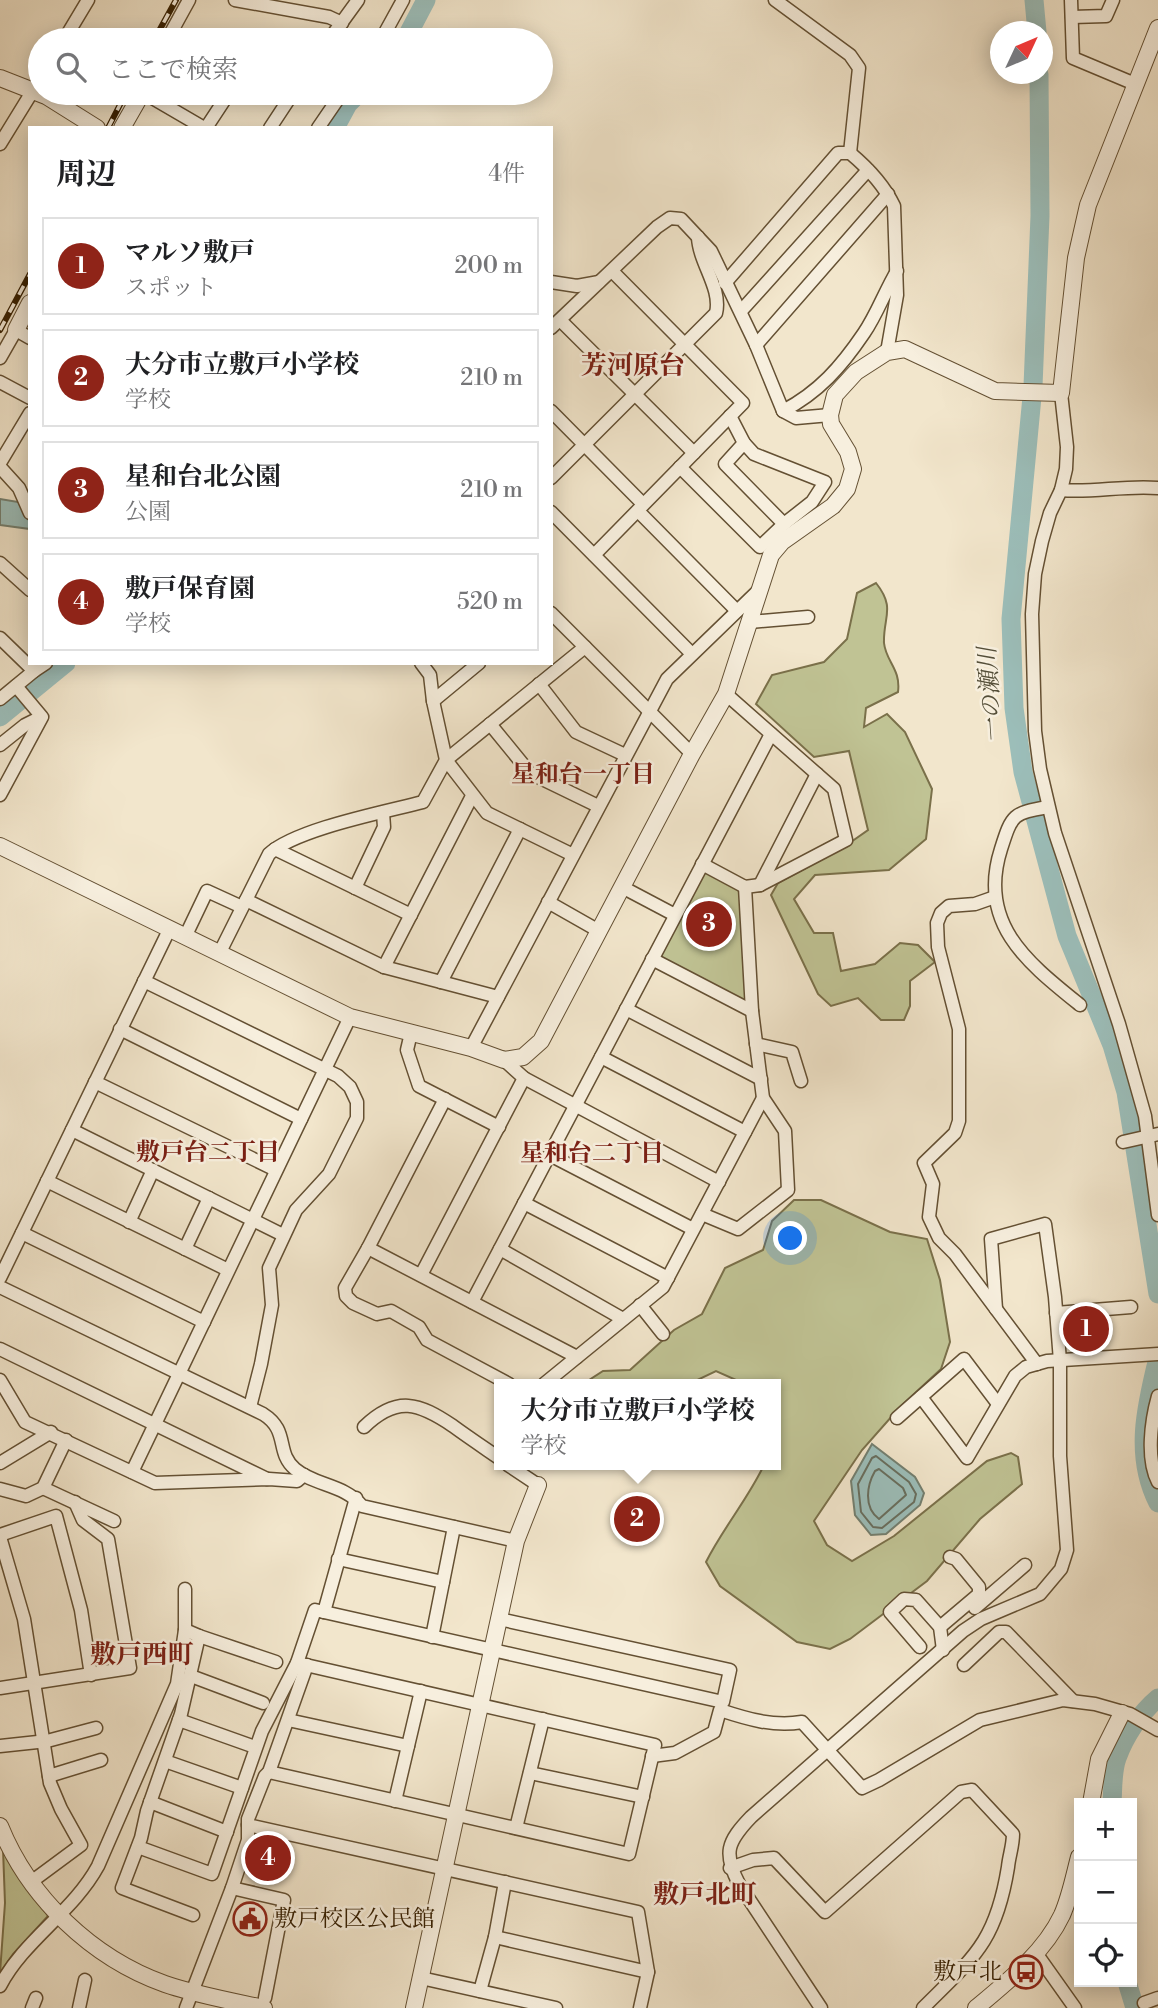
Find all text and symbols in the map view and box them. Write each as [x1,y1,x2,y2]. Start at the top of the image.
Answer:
north arrow [990,21,1053,84]
search box [28,28,553,105]
icon: search [52,48,90,86]
text: ここで検索 [108,54,238,86]
text: 周辺 [56,156,116,194]
text: 4件 [488,160,525,188]
text: マルソ敷戸 [125,237,255,269]
text: 1 [75,252,87,280]
text: 200 m [455,252,523,280]
text: スポット [125,274,217,302]
text: 大分市立敷戸小学校 [125,349,359,381]
district label: 芳河原台 [581,350,685,382]
text: 2 [74,364,88,392]
text: 210 m [460,364,523,392]
text: 学校 [125,386,171,414]
text: 星和台北公園 [125,461,281,493]
text: 3 [74,476,88,504]
text: 210 m [460,476,523,504]
text: 公園 [125,498,171,526]
text: 敷戸保育園 [125,573,255,605]
text: 4 [73,588,89,616]
text: 520 m [457,588,523,616]
text: 学校 [125,610,171,638]
water label: 一の瀬川 [972,643,1009,744]
district label: 星和台一丁目 [511,760,655,790]
pin: 3 [686,898,732,950]
district label: 敷戸台二丁目 [136,1138,280,1168]
district label: 星和台二丁目 [520,1139,664,1169]
your location [773,1221,807,1255]
pin: 1 [1063,1303,1109,1355]
popup [494,1379,781,1470]
text: 大分市立敷戸小学校 [520,1395,755,1427]
text: 学校 [520,1432,566,1460]
pin: 2 [614,1493,660,1545]
district label: 敷戸西町 [90,1639,194,1671]
map controls [1074,1798,1137,1987]
button: + [1074,1798,1137,1861]
pin: 4 [245,1832,291,1884]
button: − [1074,1861,1137,1924]
district label: 敷戸北町 [653,1879,757,1911]
public building icon: 敷戸校区公民館 [231,1900,269,1938]
place label: 敷戸校区公民館 [274,1905,435,1933]
button: locate [1074,1924,1137,1987]
bus stop icon: 敷戸北 [1007,1953,1045,1991]
place label: 敷戸北 [933,1958,1002,1986]

